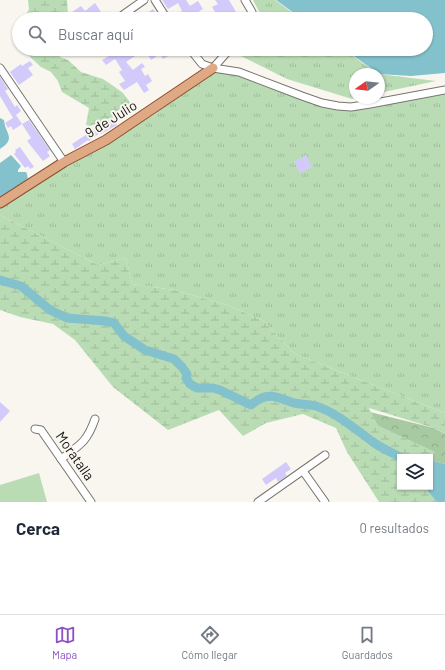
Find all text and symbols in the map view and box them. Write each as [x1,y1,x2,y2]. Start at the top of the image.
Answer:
search box [12,12,433,56]
icon: search [26,23,48,45]
text: Buscar aquí [58,25,134,43]
north arrow [349,68,385,104]
street label: 9 de Julio [82,96,140,141]
street label: Moratalla [52,428,98,483]
map controls [397,454,433,490]
button: layers [397,454,433,490]
text: Cerca [16,518,60,538]
text: 0 resultados [360,520,429,536]
tab: Mapa [52,624,77,661]
tab: Cómo llegar [181,624,238,661]
tab: Guardados [342,624,393,661]

